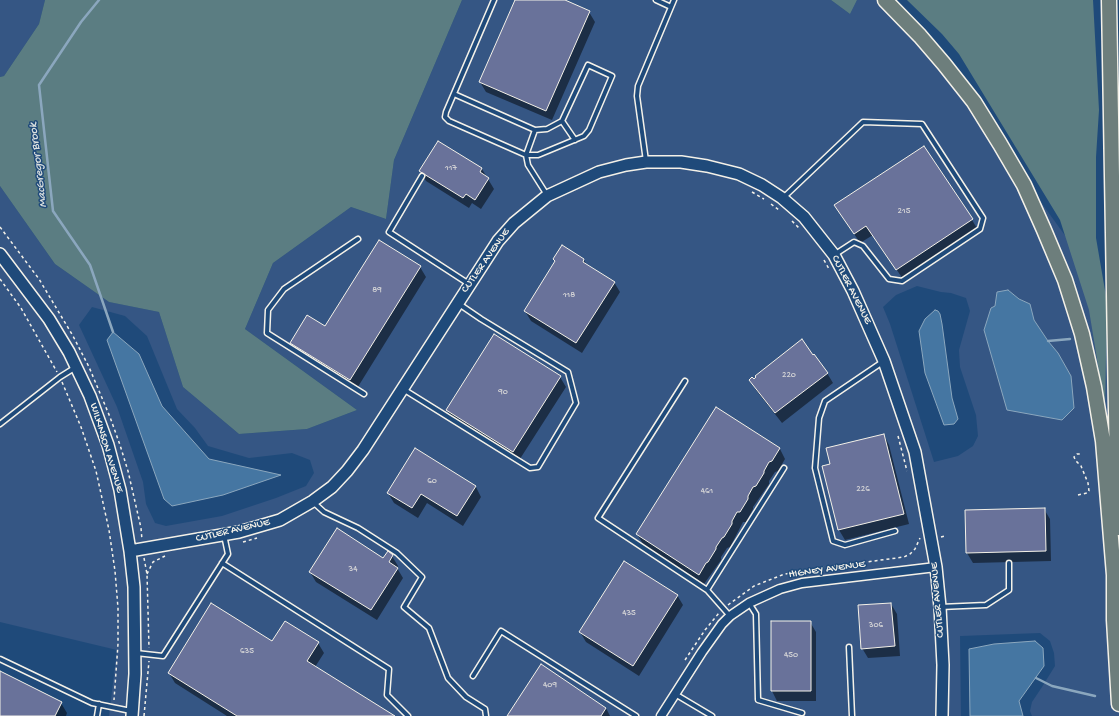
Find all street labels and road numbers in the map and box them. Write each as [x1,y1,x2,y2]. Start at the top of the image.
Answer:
street label: CUTLER AVENUE [459,226,513,296]
street label: CUTLER AVENUE [828,253,874,327]
street label: WILKINSON AVENUE [86,401,126,495]
street label: CUTLER AVENUE [195,516,271,546]
street label: HIGNEY AVENUE [788,558,866,582]
street label: CUTLER AVENUE [928,562,948,638]

